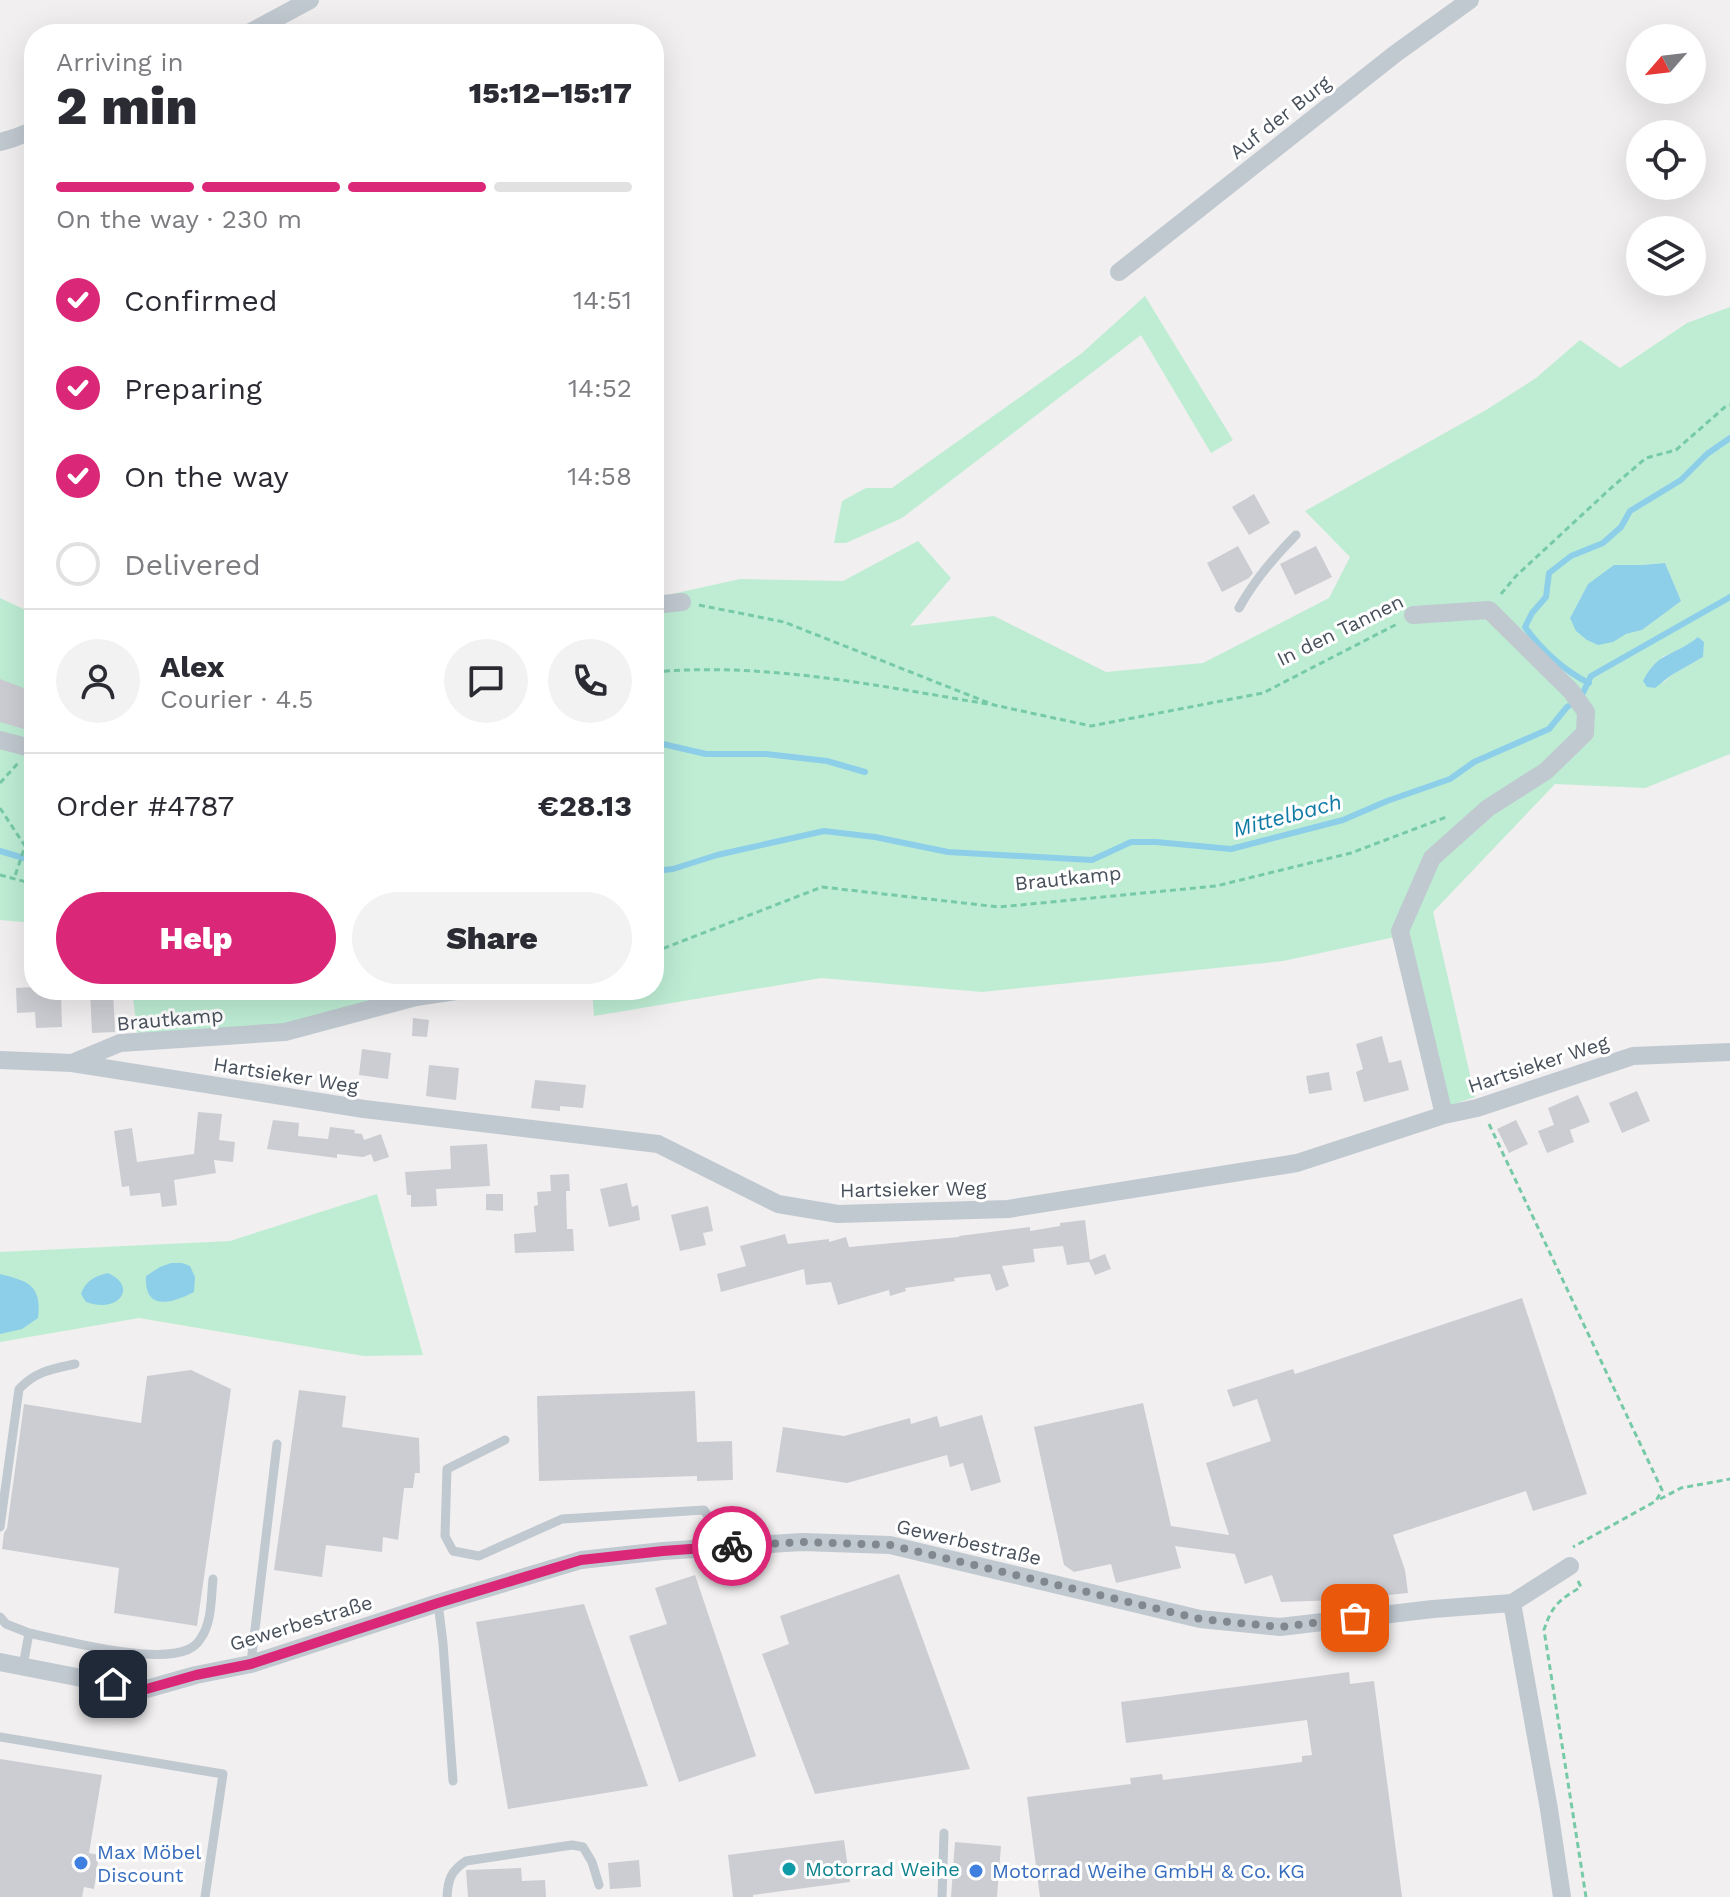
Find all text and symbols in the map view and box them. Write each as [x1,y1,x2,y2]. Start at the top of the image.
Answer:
north arrow [1626,24,1706,104]
map controls [1626,24,1706,296]
text: Arriving in [56,47,184,77]
street label: Auf der Burg [1225,70,1336,164]
text: 15:12–15:17 [469,75,632,110]
text: 2 min [56,76,198,137]
button: locate [1626,120,1706,200]
text: On the way · 230 m [56,204,302,234]
button: layers [1626,216,1706,296]
icon: check [56,278,100,322]
text: Confirmed [124,283,278,318]
text: 14:51 [573,285,632,315]
icon: check [56,366,100,410]
text: Preparing [124,371,262,406]
text: 14:52 [568,373,632,403]
icon: check [56,454,100,498]
text: On the way [124,459,289,494]
text: 14:58 [567,461,632,491]
text: Delivered [124,547,261,582]
street label: In den Tannen [1273,589,1407,671]
button: person [56,639,140,723]
button: chat [444,639,528,723]
button: phone [548,639,632,723]
text: Alex [160,649,224,684]
text: Courier · 4.5 [160,684,313,714]
text: Order #4787 [56,788,234,823]
text: €28.13 [538,788,632,823]
water label: Mittelbach [1230,789,1344,842]
street label: Brautkamp [1014,860,1122,896]
button: Help [56,892,336,984]
button: Share [352,892,632,984]
street label: Brautkamp [116,1002,224,1036]
street label: Hartsieker Weg [1465,1030,1612,1098]
street label: Hartsieker Weg [212,1052,361,1098]
street label: Hartsieker Weg [840,1176,987,1202]
courier [692,1506,772,1586]
street label: Gewerbestraße [894,1514,1044,1570]
icon: bike [710,1524,754,1568]
pin [1321,1584,1389,1652]
street label: Gewerbestraße [227,1590,375,1656]
icon: bag [1333,1596,1377,1640]
pin [79,1650,147,1718]
icon: home [91,1662,135,1706]
place label: Max Möbel Discount [97,1840,201,1887]
marker: Max Möbel Discount [72,1854,90,1872]
place label: Motorrad Weihe [805,1857,960,1881]
place label: Motorrad Weihe GmbH & Co. KG [992,1859,1305,1883]
marker: Motorrad Weihe [780,1860,798,1878]
marker: Motorrad Weihe GmbH & Co. KG [967,1862,985,1880]

